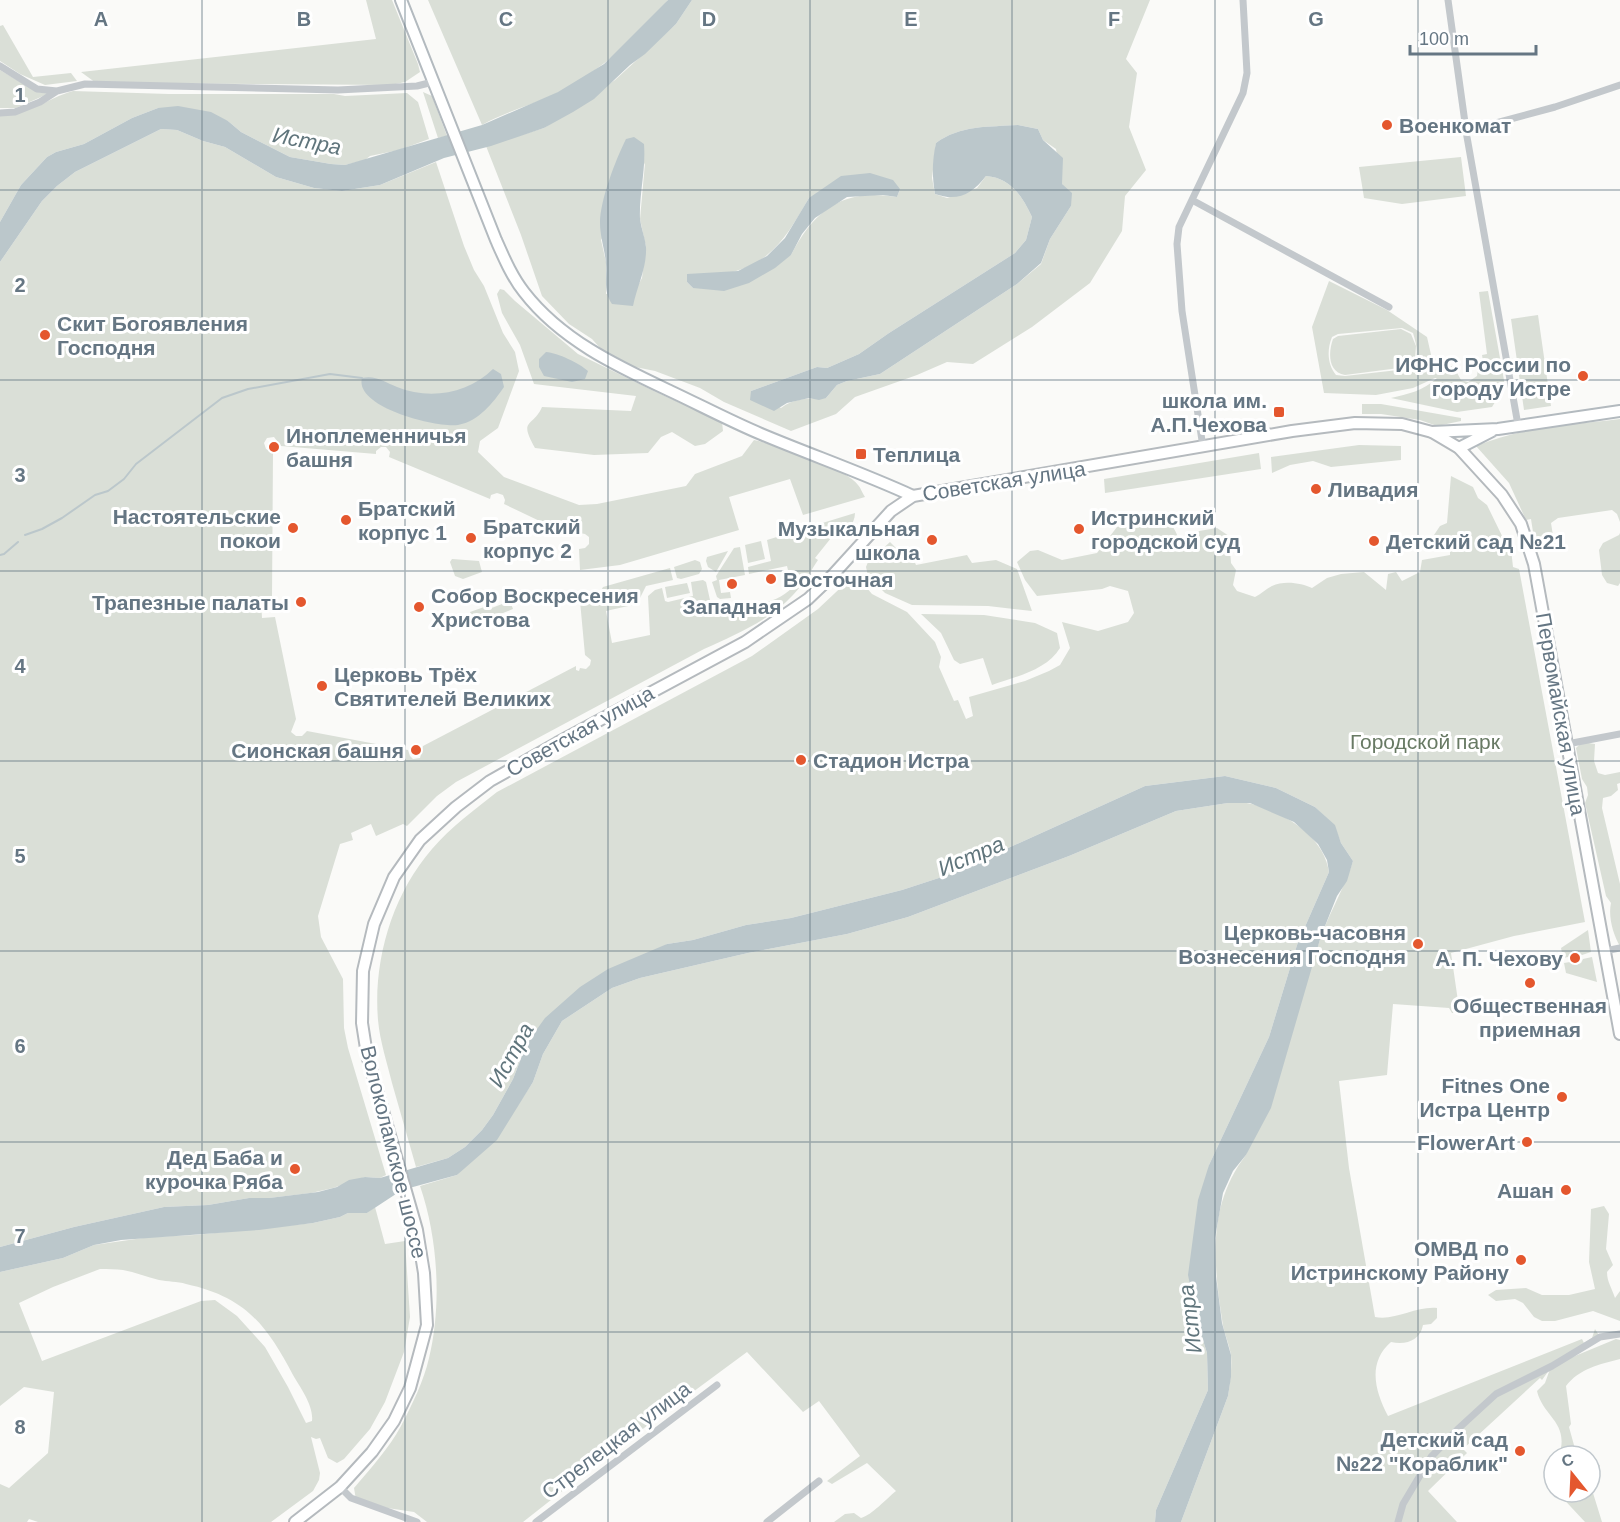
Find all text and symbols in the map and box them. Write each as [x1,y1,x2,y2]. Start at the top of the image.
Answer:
text: A [94,8,108,30]
text: B [297,8,311,30]
text: C [499,8,513,30]
text: D [702,8,716,30]
text: E [904,8,918,30]
text: F [1108,8,1120,30]
text: G [1308,8,1324,30]
scale bar [1410,18,1536,56]
text: 100 m [1419,29,1469,49]
text: 1 [14,84,26,106]
place label: Военкомат [1399,114,1511,137]
marker: Военкомат [1380,118,1394,132]
water label: Истра [271,122,343,160]
text: 2 [14,274,26,296]
place label: Скит Богоявления Господня [57,312,248,359]
marker: Скит Богоявления Господня [38,328,52,342]
place label: ИФНС России по городу Истре [1395,353,1571,400]
marker: ИФНС России по городу Истре [1576,369,1590,383]
place label: школа им. А.П.Чехова [1151,389,1267,436]
marker: школа им. А.П.Чехова [1272,405,1286,419]
place label: Иноплеменничья башня [286,424,467,471]
marker: Иноплеменничья башня [267,440,281,454]
place label: Теплица [873,443,961,466]
marker: Теплица [854,447,868,461]
street label: Советская улица [921,457,1088,505]
text: 3 [14,464,26,486]
place label: Ливадия [1328,478,1418,501]
marker: Ливадия [1309,482,1323,496]
place label: Братский корпус 1 [358,497,456,544]
place label: Настоятельские покои [113,505,281,552]
place label: Истринский городской суд [1091,506,1240,553]
marker: Братский корпус 1 [339,513,353,527]
place label: Братский корпус 2 [483,515,581,562]
place label: Музыкальная школа [778,517,920,564]
marker: Настоятельские покои [286,521,300,535]
marker: Истринский городской суд [1072,522,1086,536]
place label: Детский сад №21 [1386,530,1566,553]
marker: Братский корпус 2 [464,531,478,545]
marker: Музыкальная школа [925,533,939,547]
marker: Детский сад №21 [1367,534,1381,548]
place label: Восточная [783,568,894,591]
marker: Восточная [764,572,778,586]
marker: Западная [725,577,739,591]
place label: Собор Воскресения Христова [431,584,639,631]
place label: Трапезные палаты [92,591,289,614]
marker: Трапезные палаты [294,595,308,609]
place label: Западная [682,595,782,618]
marker: Собор Воскресения Христова [412,600,426,614]
street label: Первомайская улица [1532,611,1590,818]
text: 4 [14,655,26,677]
place label: Церковь Трёх Святителей Великих [334,663,551,710]
marker: Церковь Трёх Святителей Великих [315,679,329,693]
street label: Советская улица [502,681,658,781]
park label: Городской парк [1350,730,1501,753]
place label: Сионская башня [231,739,404,762]
marker: Сионская башня [409,743,423,757]
place label: Стадион Истра [813,749,970,772]
marker: Стадион Истра [794,753,808,767]
water label: Истра [934,831,1008,881]
text: 5 [14,845,26,867]
place label: Церковь-часовня Вознесения Господня [1178,921,1406,968]
marker: Церковь-часовня Вознесения Господня [1411,937,1425,951]
place label: А. П. Чехову [1435,947,1563,970]
marker: А. П. Чехову [1568,951,1582,965]
marker: Общественная приемная [1523,976,1537,990]
place label: Общественная приемная [1453,994,1607,1041]
water label: Истра [483,1019,539,1091]
text: 6 [14,1035,26,1057]
street label: Волоколамское шоссе [356,1043,432,1261]
place label: Fitnes One Истра Центр [1420,1074,1550,1121]
marker: Fitnes One Истра Центр [1555,1090,1569,1104]
place label: FlowerArt [1417,1131,1515,1154]
marker: FlowerArt [1520,1135,1534,1149]
place label: Дед Баба и курочка Ряба [145,1146,283,1193]
marker: Дед Баба и курочка Ряба [288,1162,302,1176]
place label: Ашан [1497,1179,1554,1202]
marker: Ашан [1559,1183,1573,1197]
text: 7 [14,1225,26,1247]
place label: ОМВД по Истринскому Району [1291,1237,1509,1284]
marker: ОМВД по Истринскому Району [1514,1253,1528,1267]
water label: Истра [1173,1283,1207,1355]
street label: Стрелецкая улица [537,1377,695,1503]
text: 8 [14,1416,26,1438]
place label: Детский сад №22 "Кораблик" [1336,1428,1508,1475]
marker: Детский сад №22 "Кораблик" [1513,1444,1527,1458]
north arrow [1542,1444,1602,1504]
text: С [1559,1450,1576,1470]

